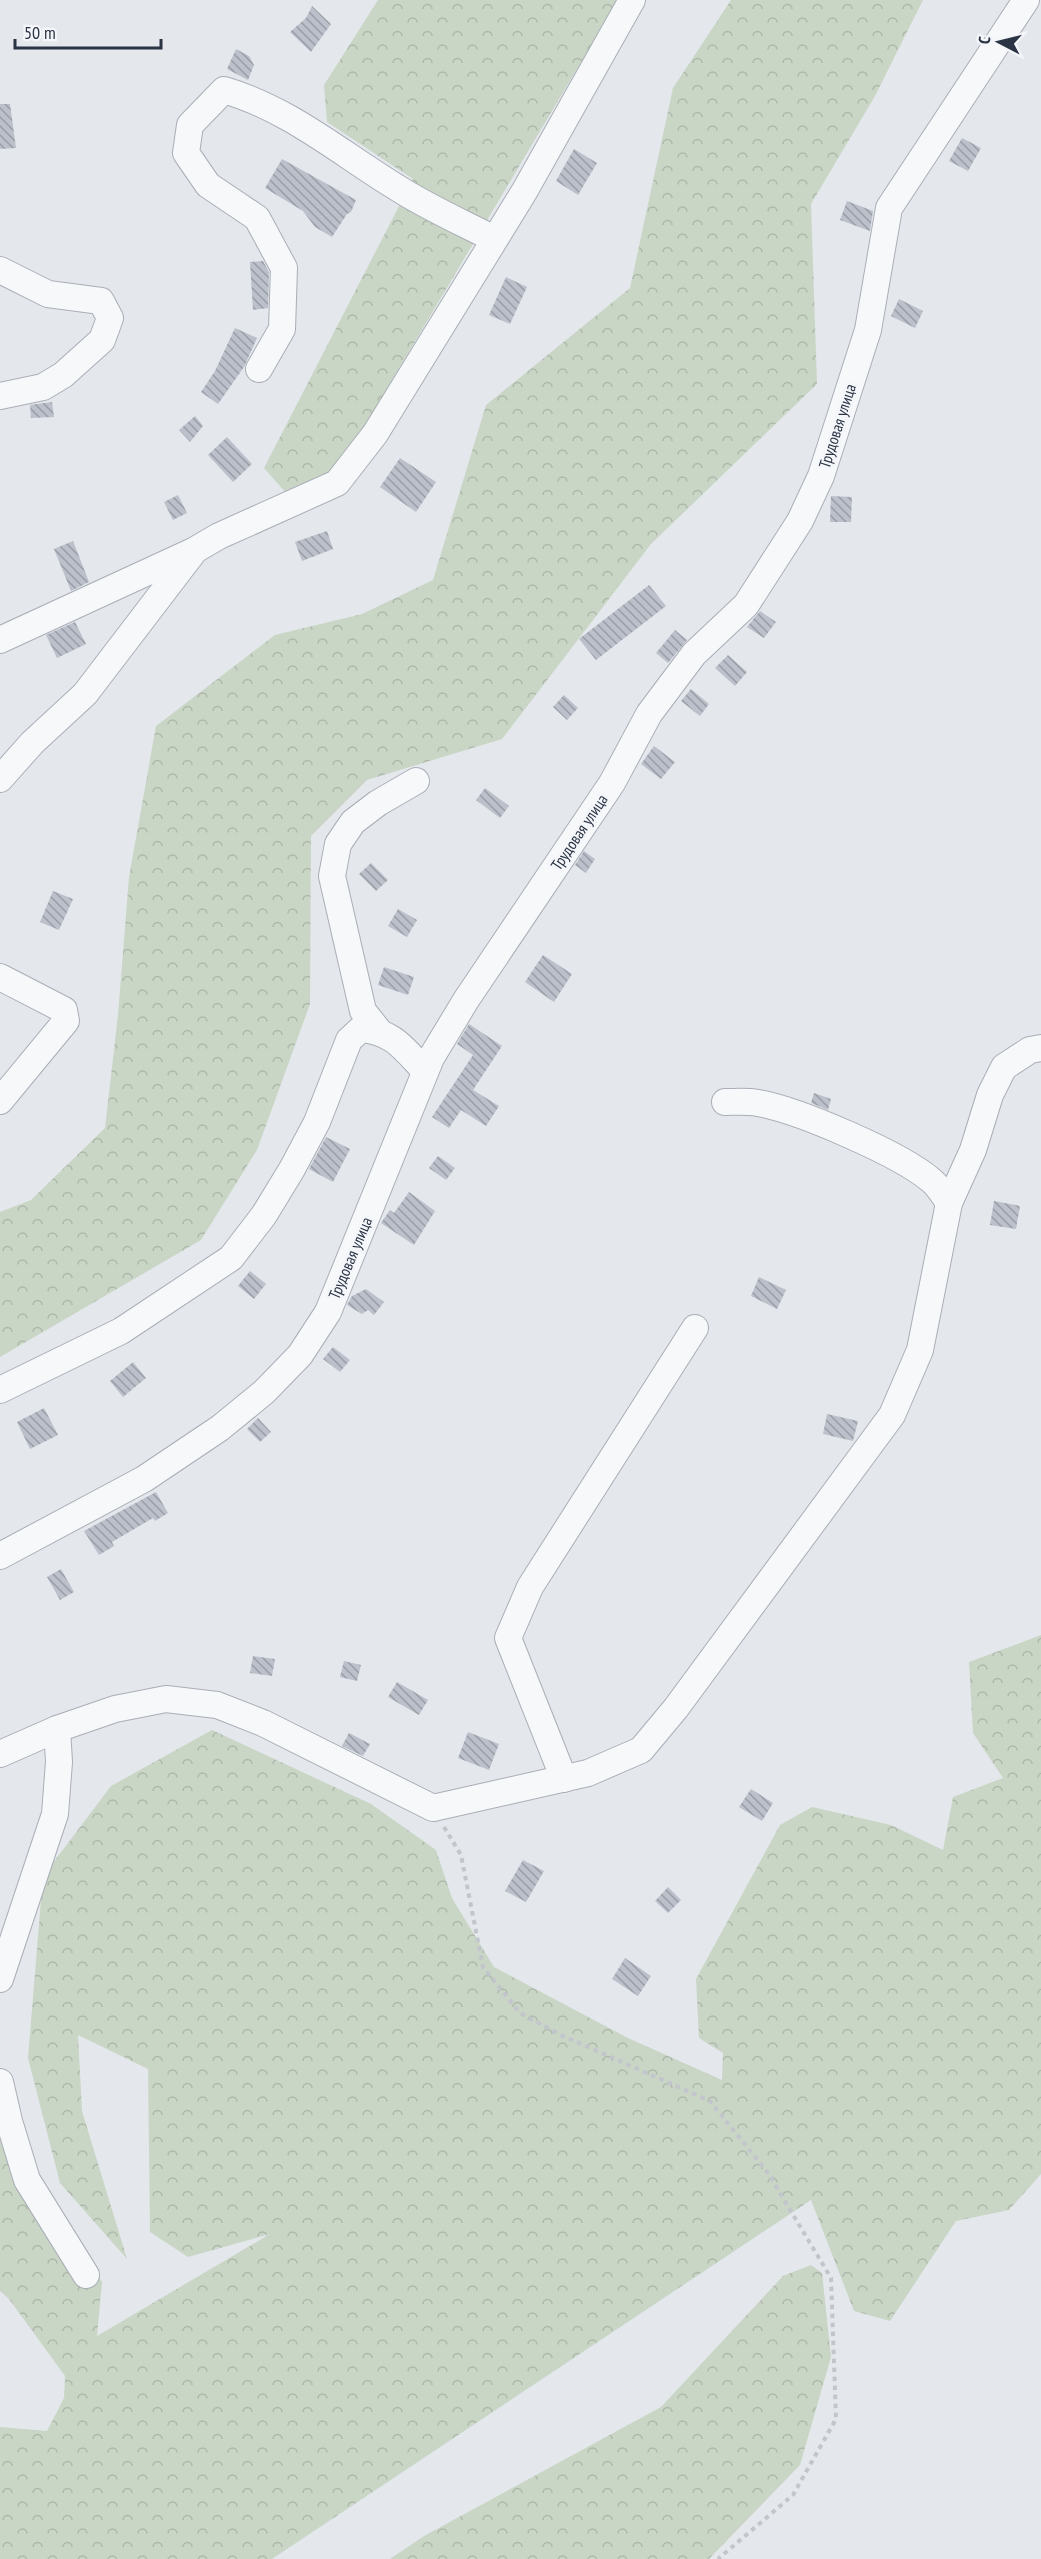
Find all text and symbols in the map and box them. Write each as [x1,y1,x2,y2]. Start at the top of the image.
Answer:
scale bar [15,12,160,50]
north arrow [969,12,1029,72]
text: 50 m [24,21,56,44]
text: С [974,35,995,45]
street label: Трудовая улица [814,381,860,471]
street label: Трудовая улица [546,790,612,874]
street label: Трудовая улица [324,1214,376,1302]

